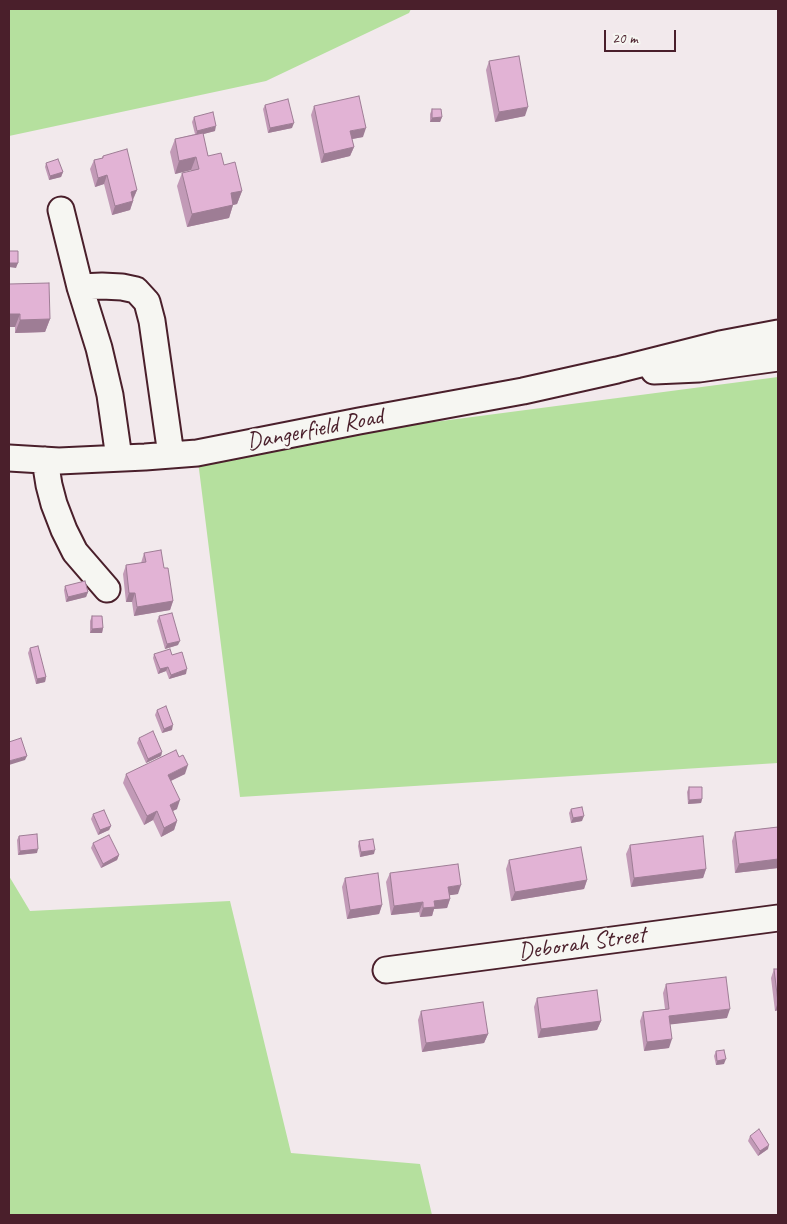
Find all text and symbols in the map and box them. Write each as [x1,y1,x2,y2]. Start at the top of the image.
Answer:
scale bar [607,20,680,52]
text: 20 m [612,29,638,48]
street label: Dangerfield Road [244,403,386,457]
street label: Deborah Street [516,921,648,967]

